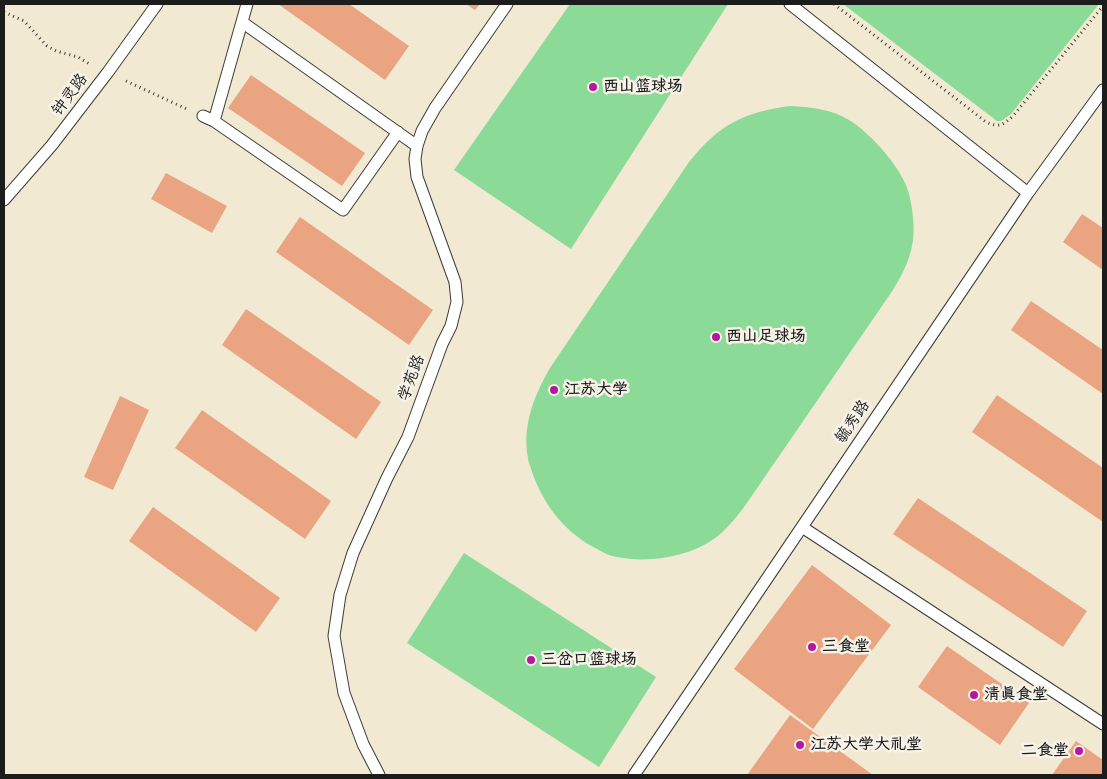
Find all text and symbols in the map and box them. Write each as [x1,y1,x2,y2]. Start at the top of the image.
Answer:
street label: 钟灵路 [48,70,92,120]
place label: 西山篮球场 [603,77,683,97]
marker: 西山篮球场 [587,81,599,93]
place label: 西山足球场 [726,327,806,347]
marker: 西山足球场 [710,331,722,343]
street label: 学苑路 [395,352,429,404]
place label: 江苏大学 [564,380,628,400]
marker: 江苏大学 [548,384,560,396]
street label: 毓秀路 [832,397,874,447]
place label: 三食堂 [822,637,870,657]
marker: 三食堂 [806,641,818,653]
place label: 三岔口篮球场 [541,650,637,670]
marker: 三岔口篮球场 [525,654,537,666]
place label: 清真食堂 [984,685,1048,705]
marker: 清真食堂 [968,689,980,701]
place label: 江苏大学大礼堂 [810,735,922,755]
marker: 江苏大学大礼堂 [794,739,806,751]
place label: 二食堂 [1021,741,1069,761]
marker: 二食堂 [1073,745,1085,757]

